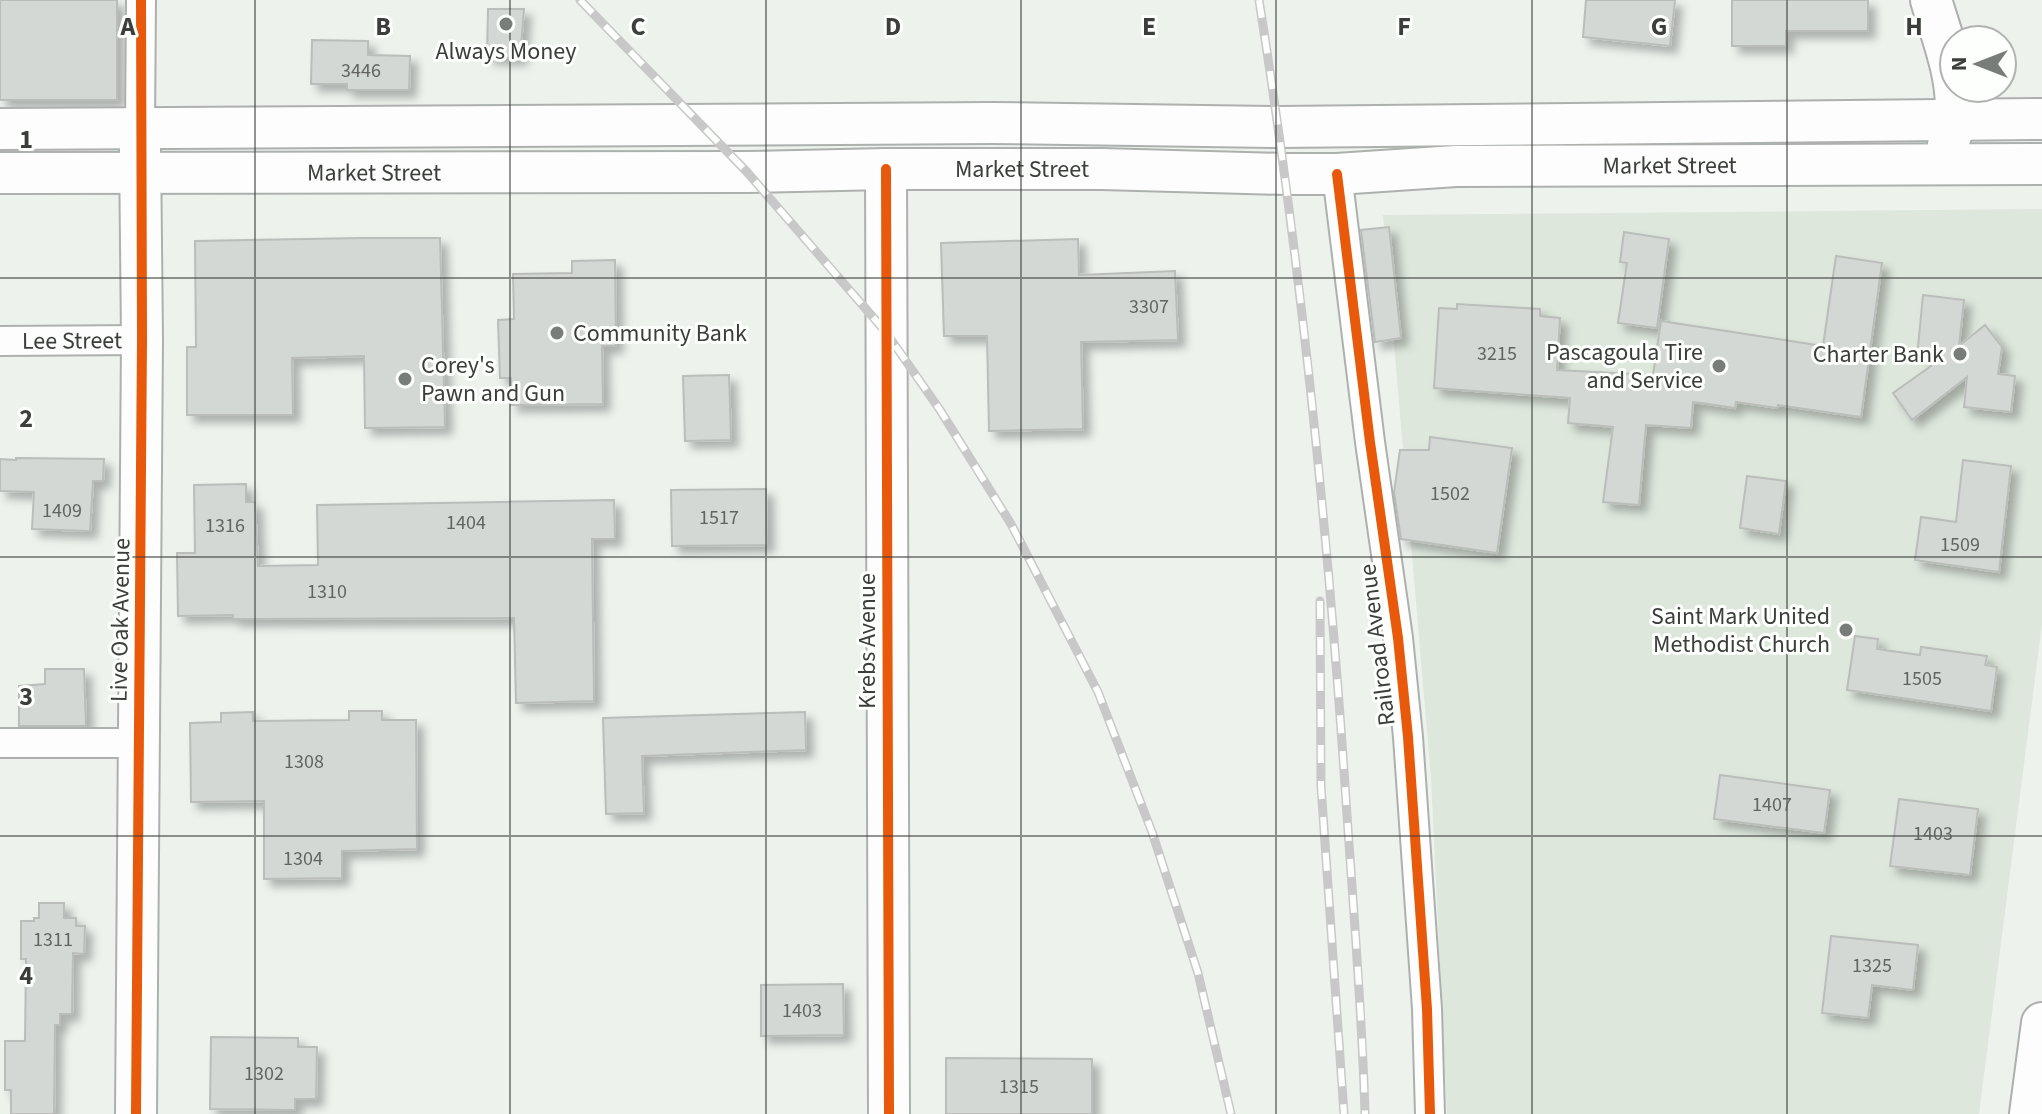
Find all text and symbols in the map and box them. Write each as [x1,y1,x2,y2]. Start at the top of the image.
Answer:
text: A [120,8,137,45]
text: B [375,8,391,45]
text: C [630,8,646,45]
text: D [885,8,901,45]
text: E [1142,8,1156,45]
text: F [1397,8,1411,45]
text: G [1651,8,1667,45]
text: H [1905,8,1923,45]
marker: Always Money [497,15,515,33]
north arrow [1938,24,2018,104]
place label: Always Money [435,34,577,69]
house number: 3446 [341,57,381,85]
text: N [1943,57,1975,71]
text: 1 [19,121,33,158]
street label: Market Street [1603,148,1737,183]
street label: Market Street [955,152,1089,187]
street label: Market Street [307,155,441,191]
house number: 3307 [1129,293,1169,321]
place label: Community Bank [573,316,747,351]
street label: Lee Street [22,323,122,359]
marker: Community Bank [548,324,566,342]
place label: Pascagoula Tire and Service [1546,335,1703,398]
place label: Charter Bank [1813,337,1944,372]
house number: 3215 [1477,340,1517,368]
marker: Charter Bank [1951,345,1969,363]
place label: Corey's Pawn and Gun [421,348,565,411]
marker: Pascagoula Tire and Service [1710,357,1728,375]
marker: Corey's Pawn and Gun [396,370,414,388]
text: 2 [19,400,33,437]
house number: 1502 [1430,480,1470,508]
house number: 1409 [42,497,82,525]
house number: 1517 [699,504,739,532]
house number: 1404 [446,509,486,537]
house number: 1316 [205,512,245,540]
house number: 1509 [1940,531,1980,559]
street label: Live Oak Avenue [102,538,139,702]
street label: Railroad Avenue [1350,562,1405,728]
street label: Krebs Avenue [850,573,885,709]
house number: 1310 [307,578,347,606]
place label: Saint Mark United Methodist Church [1651,599,1830,662]
marker: Saint Mark United Methodist Church [1837,621,1855,639]
house number: 1505 [1902,665,1942,693]
text: 3 [19,678,33,715]
house number: 1308 [284,748,324,776]
house number: 1407 [1752,791,1792,819]
house number: 1403 [1913,820,1953,848]
house number: 1304 [283,845,323,873]
house number: 1311 [33,926,73,954]
house number: 1325 [1852,952,1892,980]
text: 4 [19,957,33,994]
house number: 1403 [782,997,822,1025]
house number: 1302 [244,1060,284,1088]
house number: 1315 [999,1073,1039,1101]

